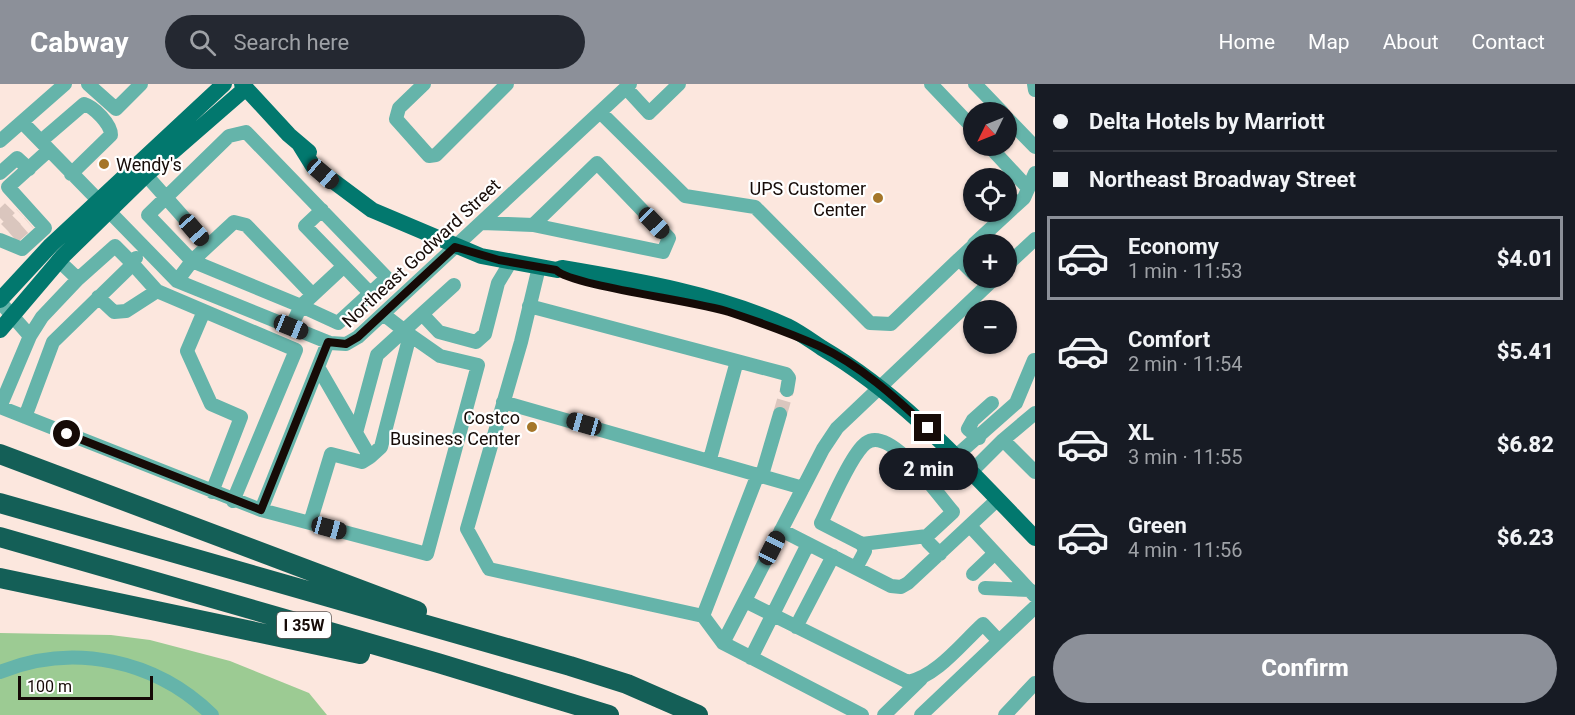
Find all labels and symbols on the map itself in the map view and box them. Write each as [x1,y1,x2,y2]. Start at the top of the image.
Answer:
north arrow [963,102,1017,156]
place label: Wendy's [116,154,182,175]
car [304,155,342,193]
marker: Wendy's [97,157,111,171]
street label: Northeast Godward Street [338,174,504,332]
place label: UPS Customer Center [749,178,866,220]
marker: UPS Customer Center [871,191,885,205]
car [635,204,673,242]
car [175,211,213,249]
car [271,312,311,342]
place label: Costco Business Center [390,407,520,449]
car [564,410,604,438]
route end [914,414,941,441]
route start [53,420,80,447]
marker: Costco Business Center [525,420,539,434]
callout: 2 min [878,449,978,491]
car [309,515,349,541]
car [756,528,788,568]
road number: I 35W [277,612,331,638]
scale bar [18,673,153,700]

